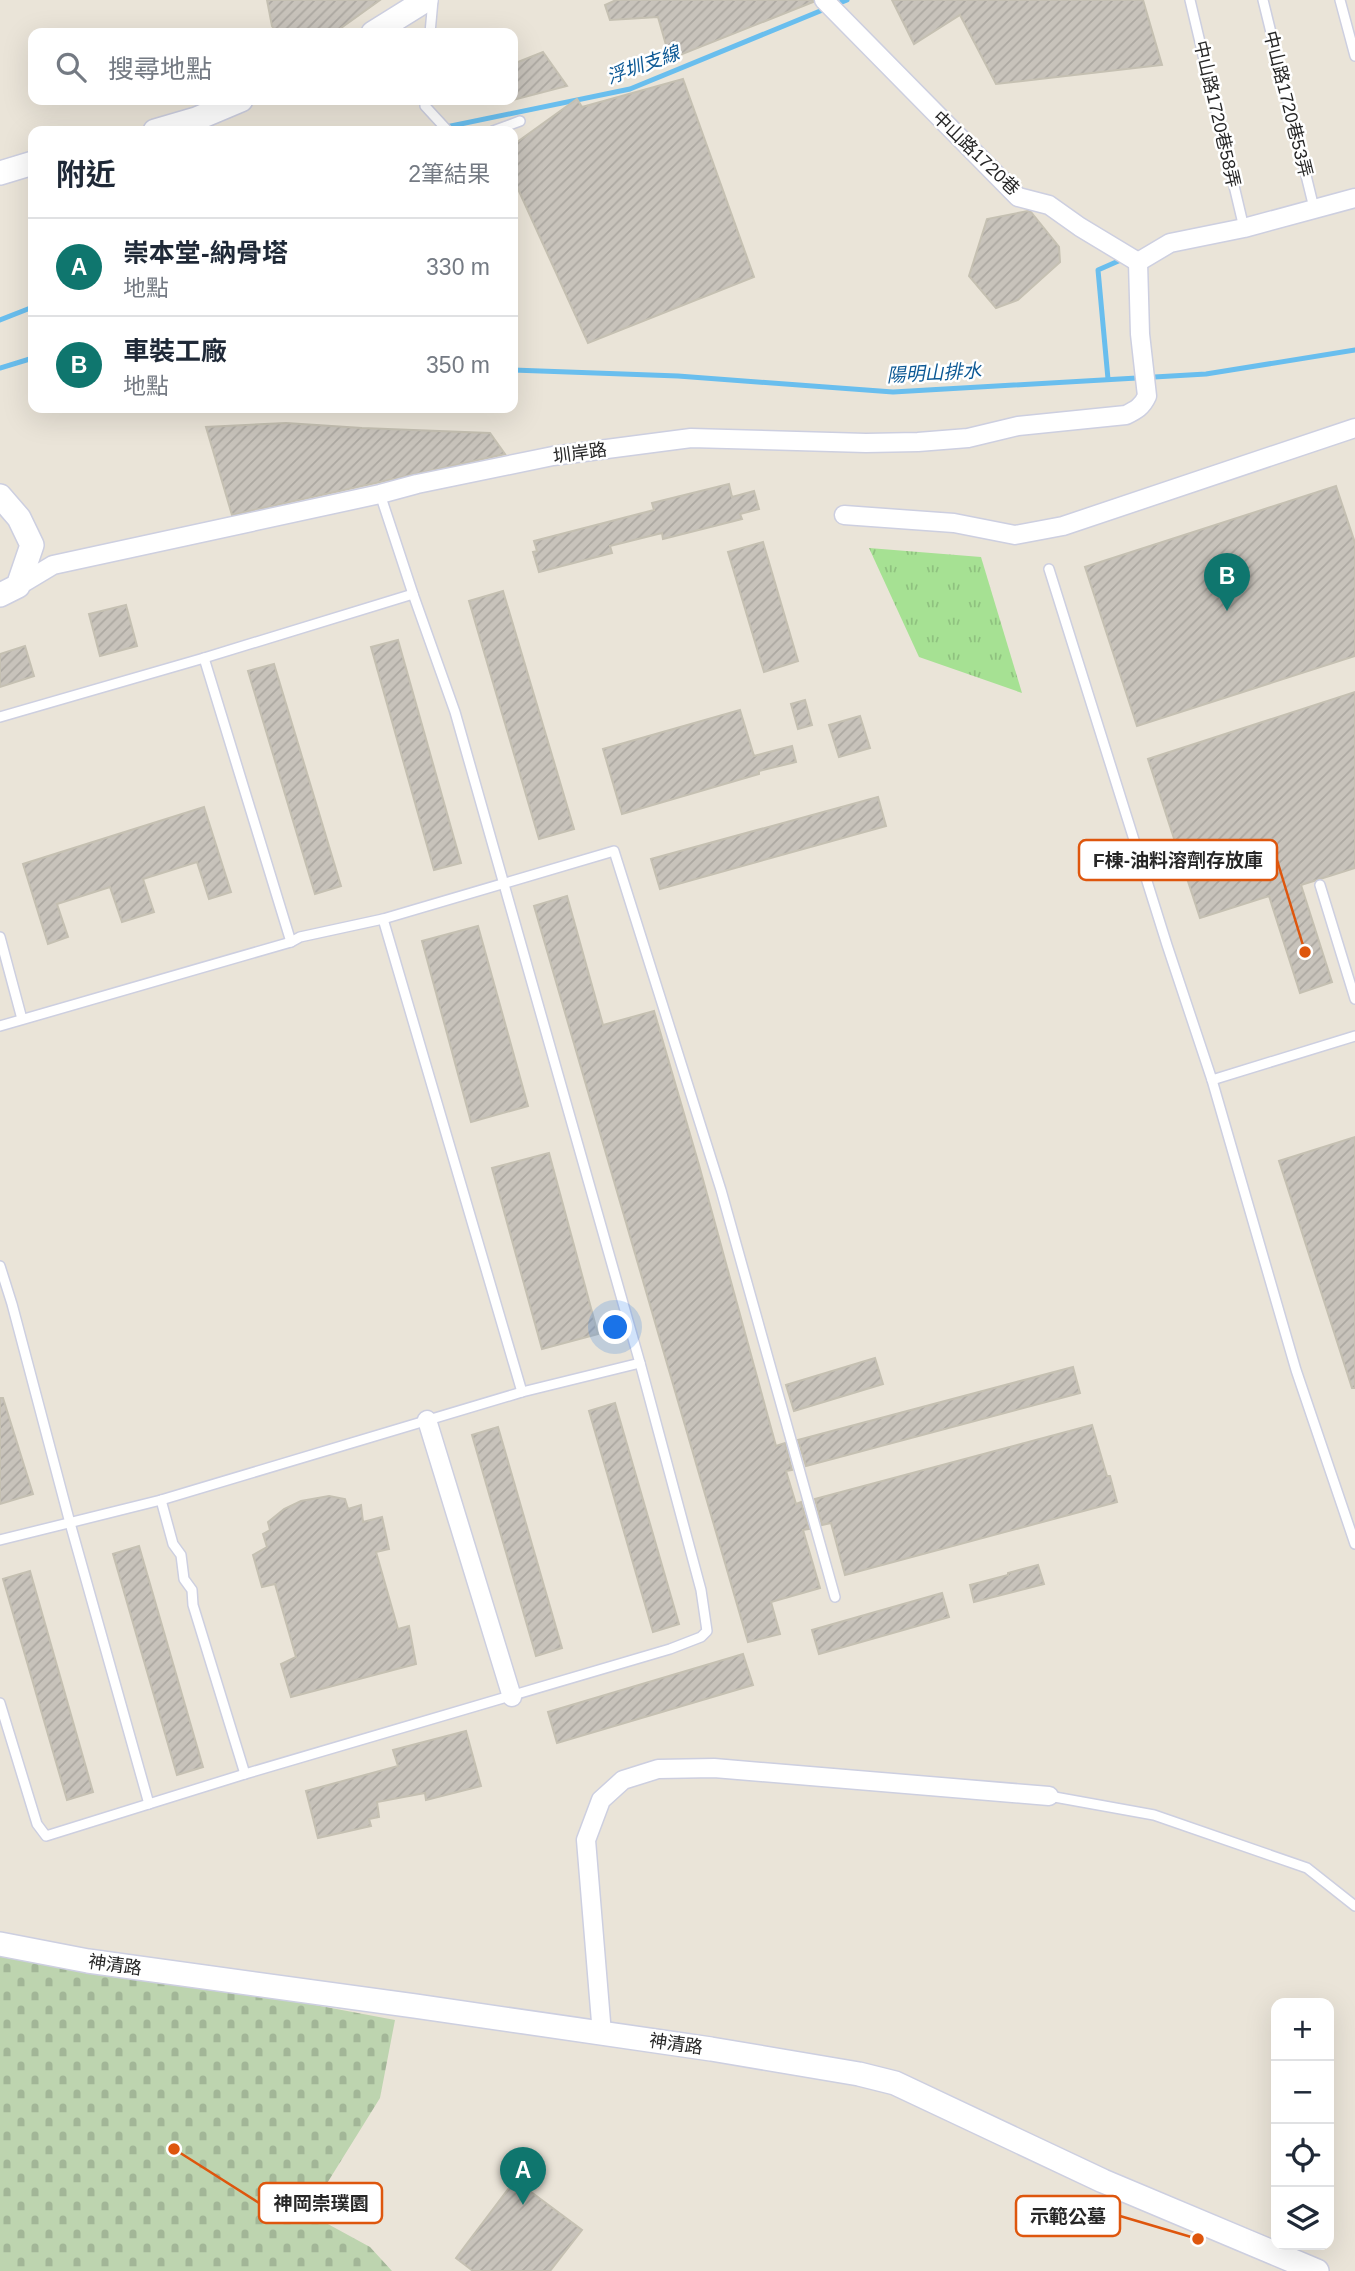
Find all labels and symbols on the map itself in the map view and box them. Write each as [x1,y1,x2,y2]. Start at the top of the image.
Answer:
street label: 中山路1720巷53弄 [1260,29,1316,179]
street label: 中山路1720巷58弄 [1190,39,1244,189]
water label: 浮圳支線 [604,41,684,88]
street label: 中山路1720巷 [929,107,1023,199]
water label: 陽明山排水 [886,360,983,386]
street label: 圳岸路 [552,439,608,467]
pin: B [1204,553,1250,611]
callout: F棟-油料溶劑存放庫 [1079,840,1277,880]
text: F棟-油料溶劑存放庫 [1093,850,1263,871]
your location [598,1310,632,1344]
street label: 神清路 [87,1951,143,1979]
street label: 神清路 [648,2030,704,2058]
pin: A [500,2147,546,2205]
callout: 神岡崇璞園 [259,2183,382,2223]
text: 神岡崇璞園 [273,2193,369,2214]
callout: 示範公墓 [1016,2196,1120,2236]
text: 示範公墓 [1030,2206,1106,2227]

